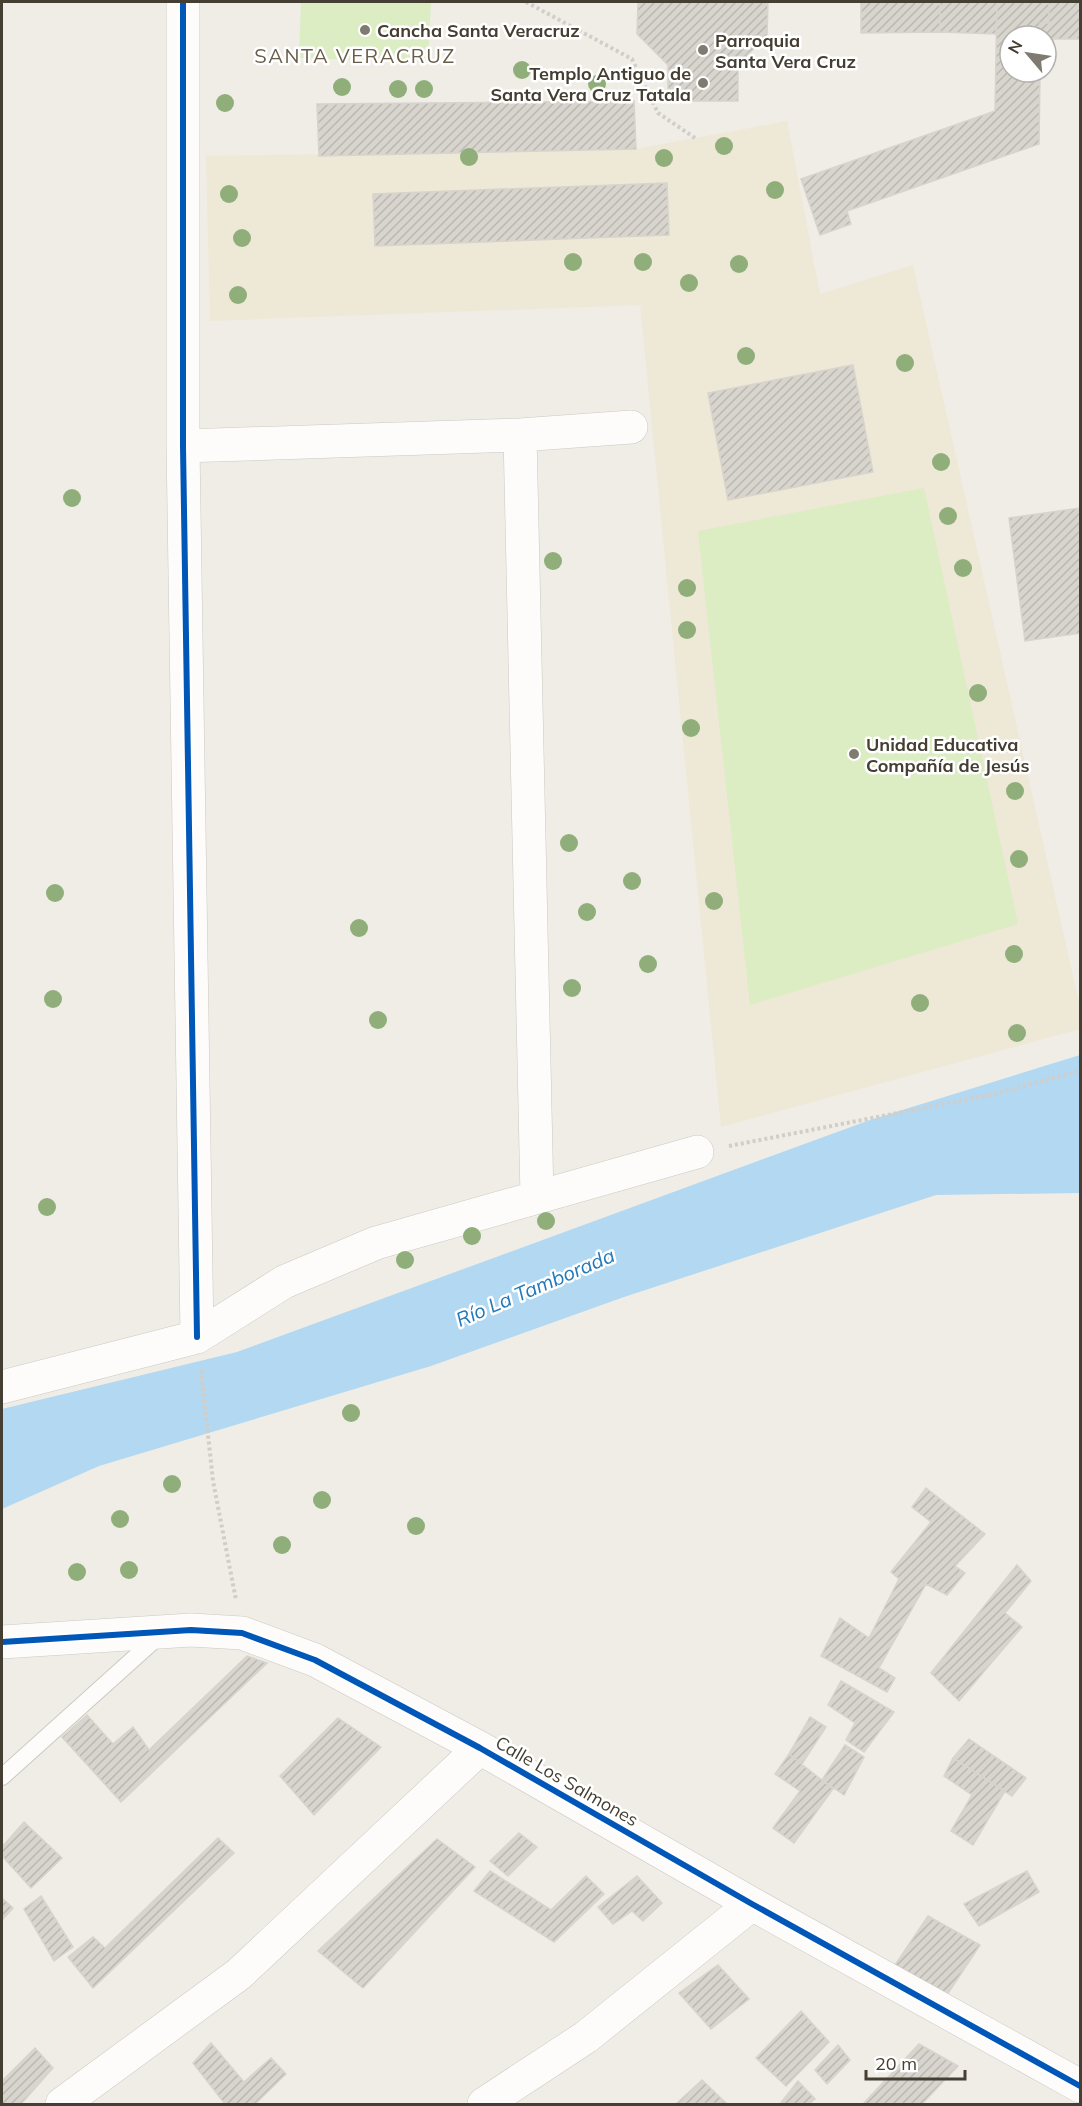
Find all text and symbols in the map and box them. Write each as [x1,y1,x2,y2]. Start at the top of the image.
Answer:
place label: Cancha Santa Veracruz [377,19,580,42]
marker: Cancha Santa Veracruz [358,23,372,37]
north arrow [998,24,1058,84]
place label: Parroquia Santa Vera Cruz [715,29,856,73]
text: N [1003,37,1027,57]
district label: SANTA VERACRUZ [254,43,456,68]
marker: Parroquia Santa Vera Cruz [696,43,710,57]
place label: Templo Antiguo de Santa Vera Cruz Tatala [490,62,691,106]
marker: Templo Antiguo de Santa Vera Cruz Tatala [696,76,710,90]
place label: Unidad Educativa Compañía de Jesús [866,733,1030,777]
marker: Unidad Educativa Compañía de Jesús [847,747,861,761]
water label: Río La Tamborada [452,1242,618,1332]
street label: Calle Los Salmones [491,1731,643,1831]
scale bar [866,2043,965,2081]
text: 20 m [875,2052,917,2075]

